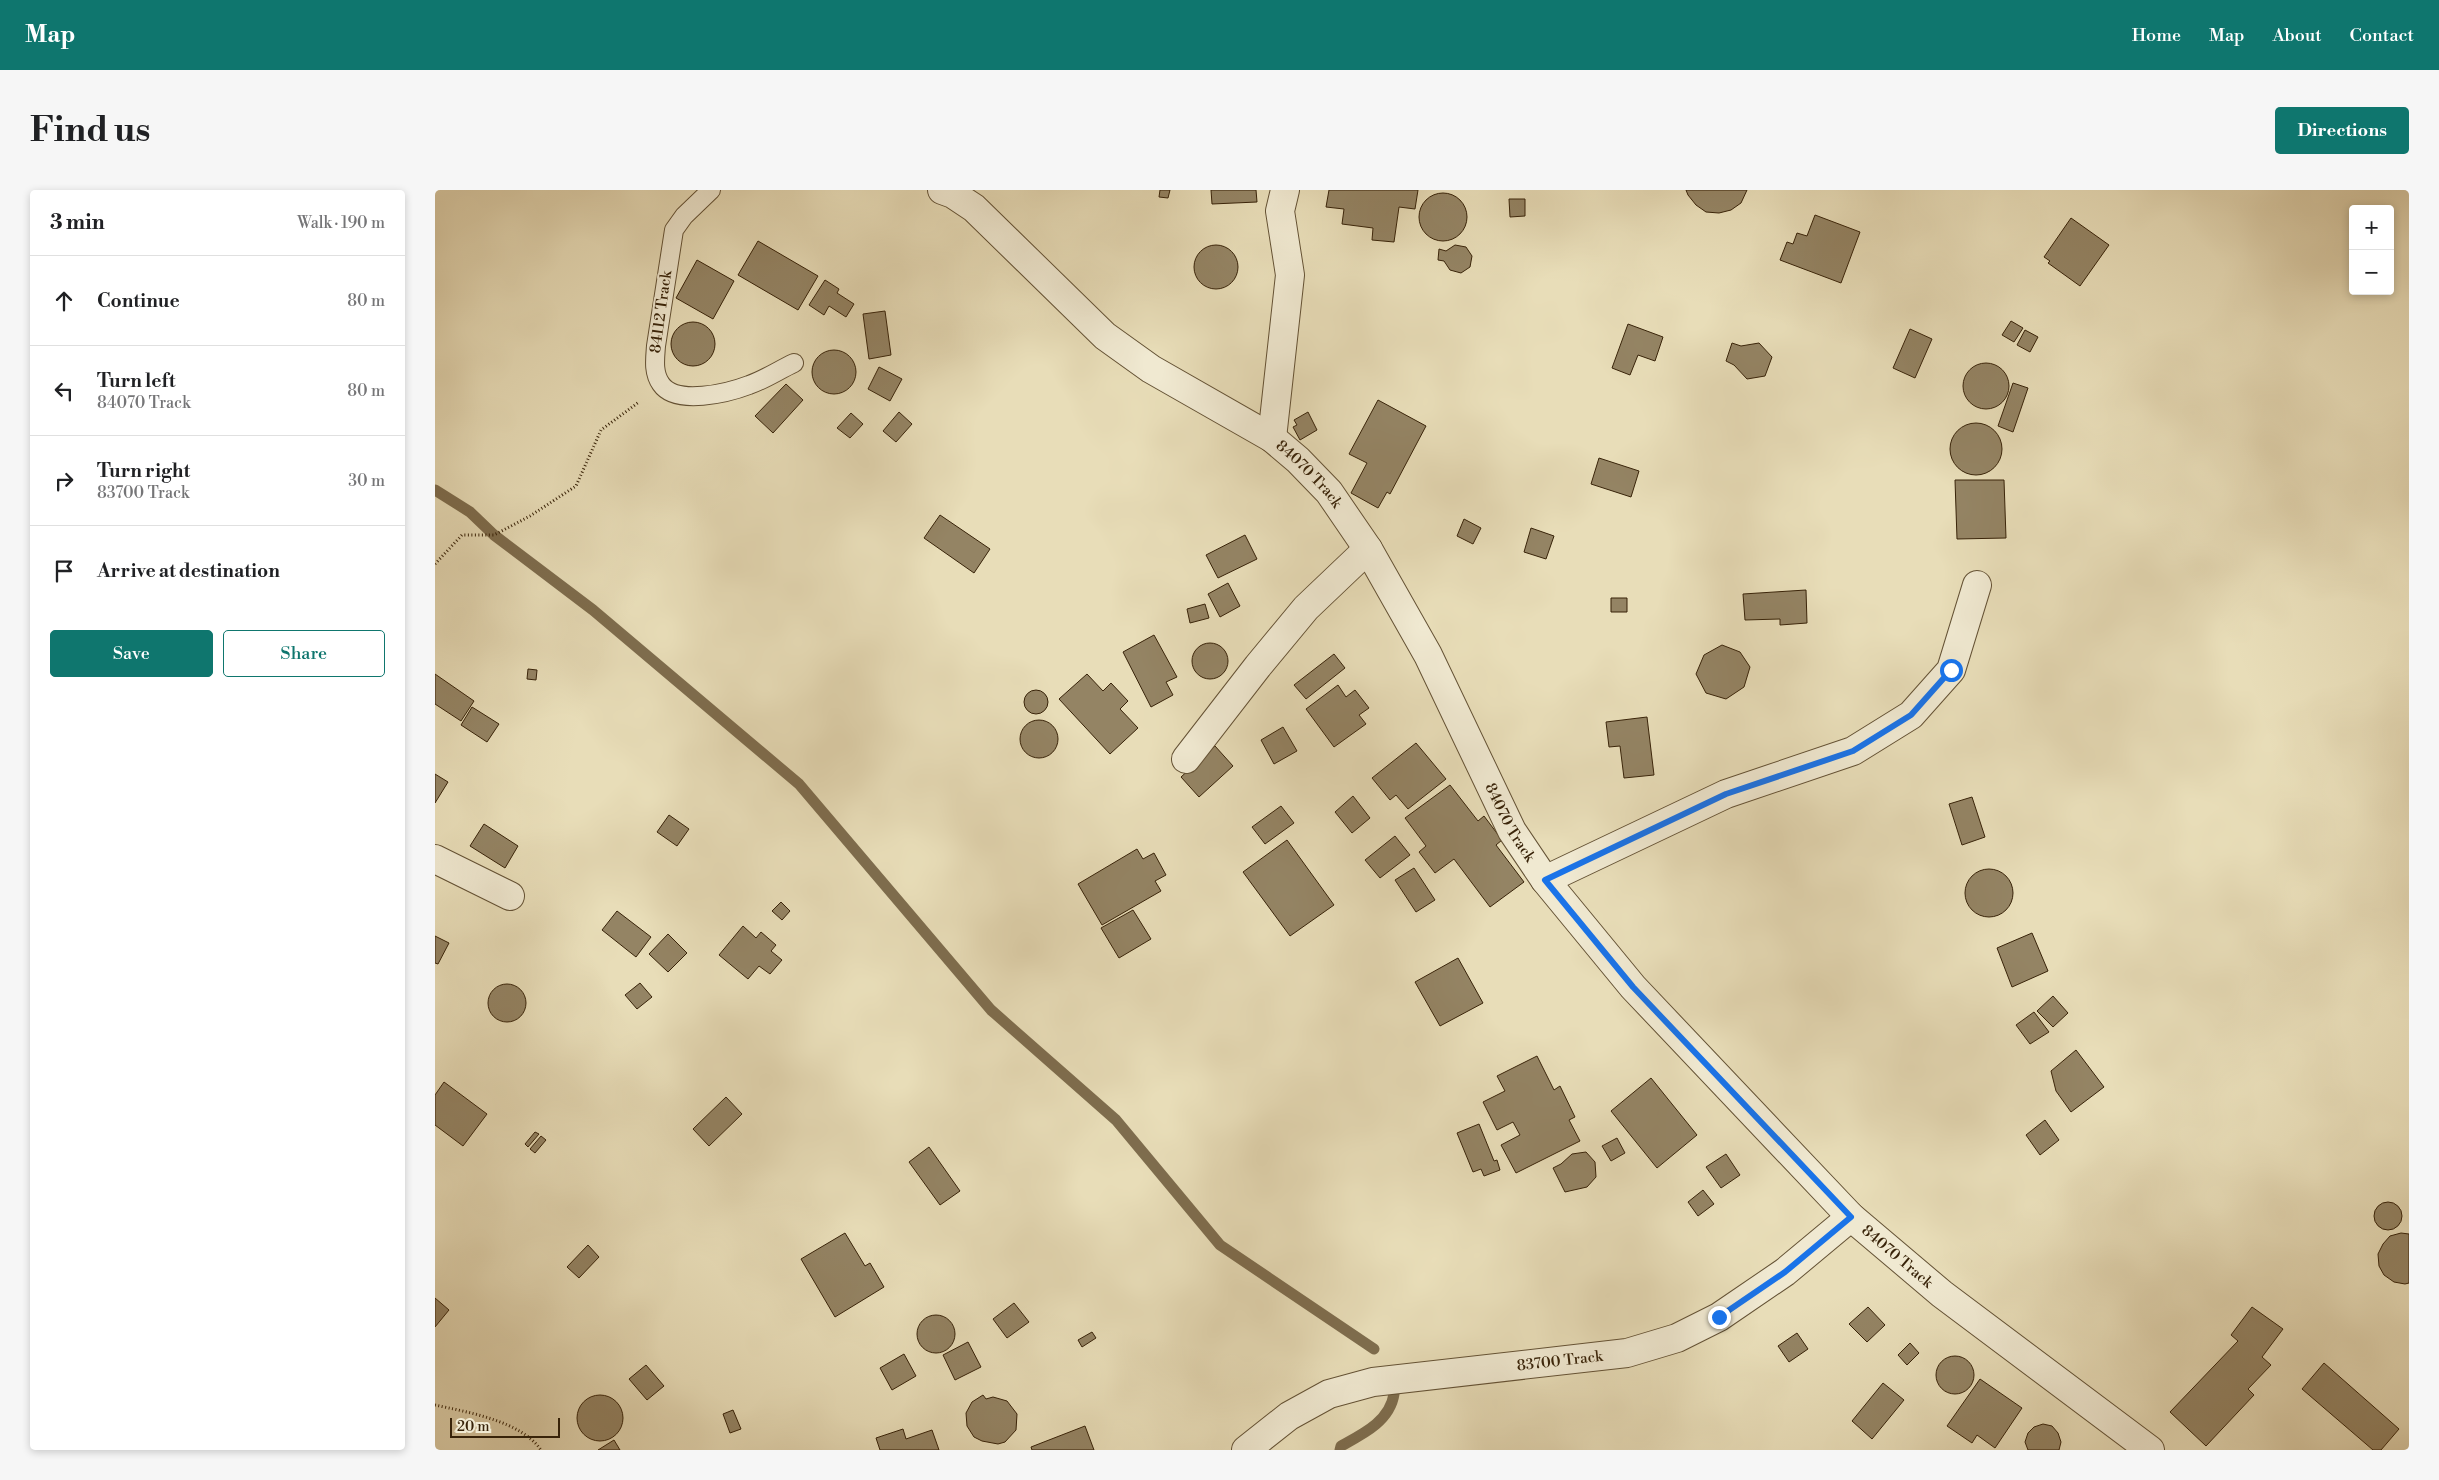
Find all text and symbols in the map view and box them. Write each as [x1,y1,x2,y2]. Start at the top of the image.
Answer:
text: Map [25,20,75,50]
text: Home [2132,24,2181,47]
text: Map [2209,24,2245,47]
text: About [2273,24,2322,47]
text: Contact [2350,24,2414,47]
button: Directions [2275,107,2409,154]
text: Find us [30,109,150,152]
map controls [2349,205,2394,295]
button: + [2349,205,2394,250]
text: 3 min [50,210,105,236]
text: Walk · 190 m [297,213,385,233]
button: − [2349,250,2394,295]
street label: 84112 Track [646,268,676,354]
icon: ahead [50,287,78,315]
text: Continue [97,289,180,313]
text: 80 m [347,291,385,311]
text: Turn left [97,369,176,393]
icon: left [50,377,78,405]
text: 80 m [347,381,385,401]
text: 84070 Track [97,393,191,413]
street label: 84070 Track [1272,436,1347,513]
text: Turn right [97,459,190,483]
icon: right [50,467,78,495]
text: 30 m [348,471,385,491]
text: 83700 Track [97,483,189,503]
icon: arrive [50,557,78,585]
text: Arrive at destination [97,559,280,583]
button: Save [50,630,213,677]
button: Share [223,630,385,677]
route start [1940,659,1963,682]
street label: 84070 Track [1481,780,1540,867]
street label: 84070 Track [1858,1221,1938,1293]
route end [1708,1306,1731,1329]
street label: 83700 Track [1516,1346,1605,1375]
scale bar [450,1415,560,1438]
text: 20 m [457,1418,489,1436]

